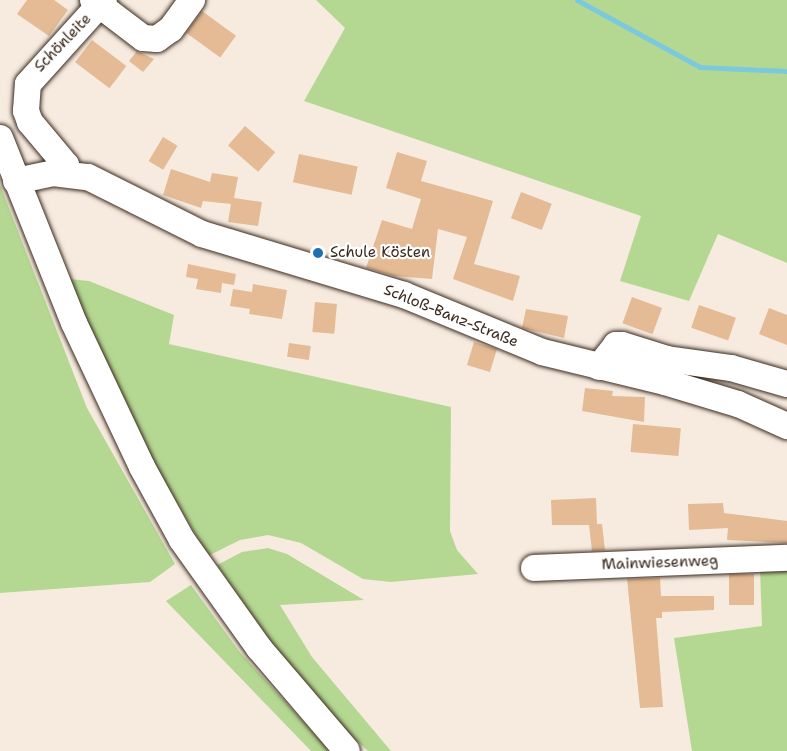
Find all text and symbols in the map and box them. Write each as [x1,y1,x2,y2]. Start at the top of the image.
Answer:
street label: Schönleite [31,10,95,76]
place label: Schule Kösten [330,244,430,262]
marker: Schule Kösten [311,246,325,260]
street label: Schloß-Banz-Straße [381,281,521,351]
street label: Mainwiesenweg [601,552,719,574]

